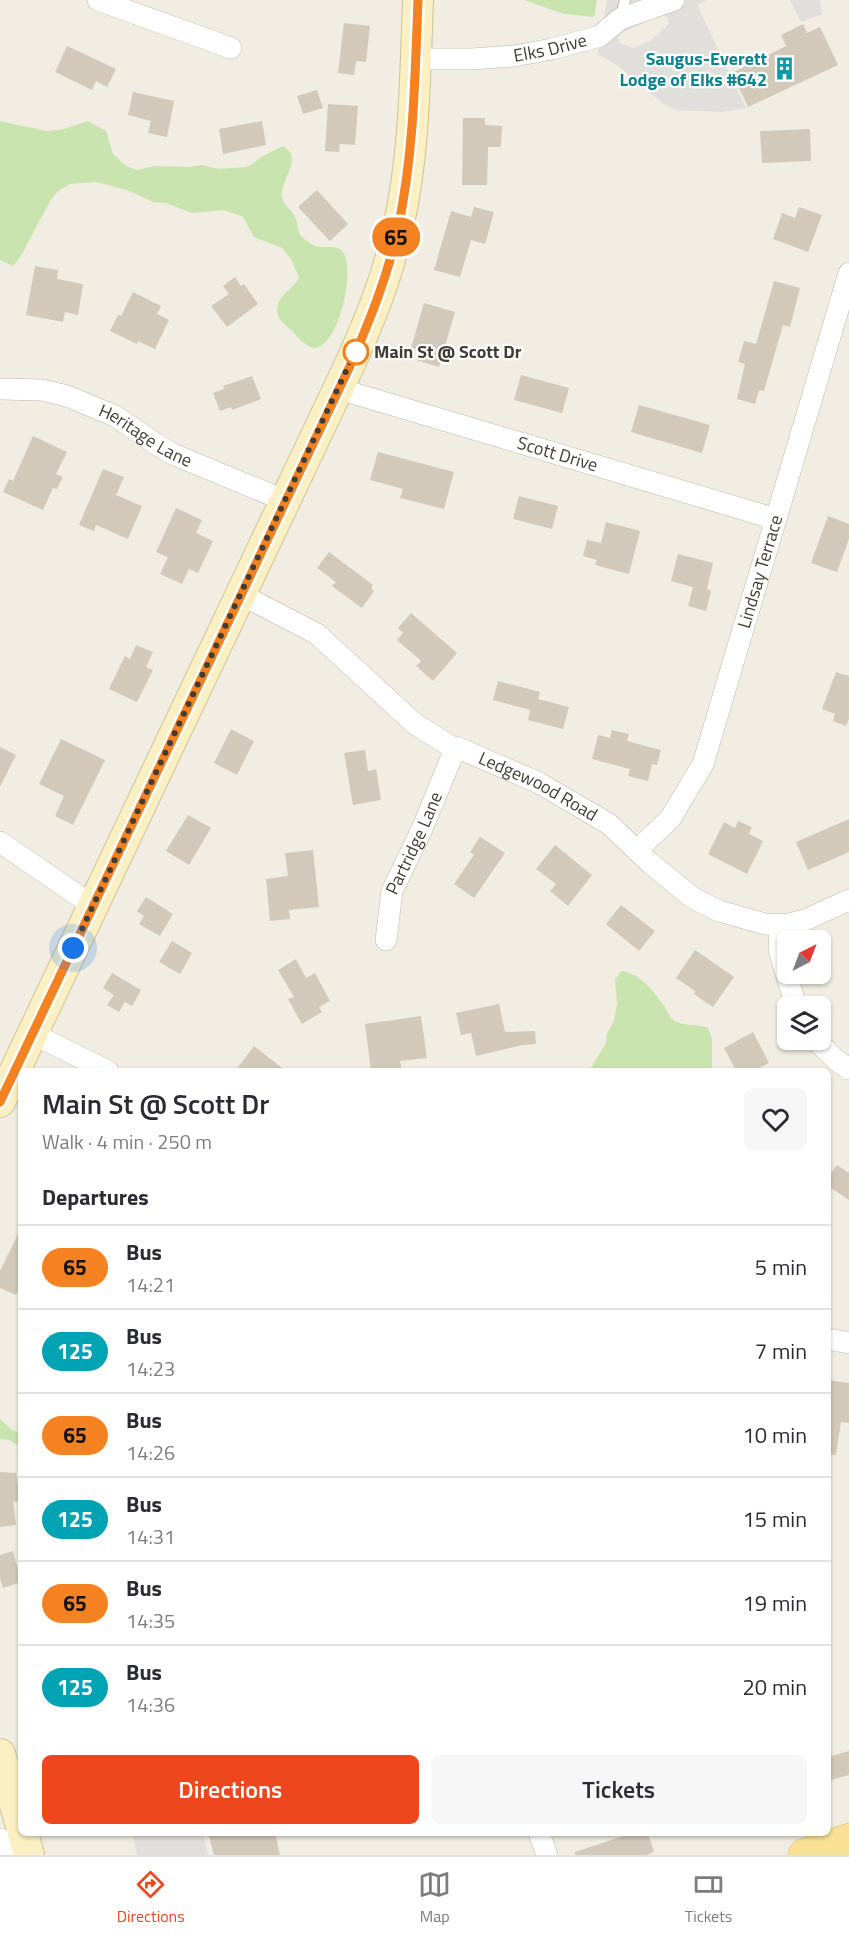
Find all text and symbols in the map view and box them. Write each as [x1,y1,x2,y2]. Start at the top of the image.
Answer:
street label: Elks Drive [511,26,590,69]
place label: Saugus-Everett Lodge of Elks #642 [619,45,767,93]
building icon: Saugus-Everett Lodge of Elks #642 [772,56,798,82]
line badge: 65 [369,218,423,256]
text: 65 [384,221,408,253]
place label: Main St @ Scott Dr [374,338,522,365]
marker: Main St @ Scott Dr [343,339,369,365]
street label: Heritage Lane [95,397,196,474]
street label: Scott Drive [514,429,601,478]
street label: Lindsay Terrace [730,512,789,632]
street label: Ledgewood Road [474,744,603,827]
street label: Partridge Lane [378,788,449,899]
north arrow [777,930,831,984]
map controls [777,930,831,1050]
your location [58,933,88,963]
button: layers [777,996,831,1050]
text: Main St @ Scott Dr [42,1082,269,1125]
button: heart [744,1088,807,1151]
text: Walk · 4 min · 250 m [42,1126,212,1157]
text: Departures [42,1180,149,1214]
text: Bus [126,1235,162,1269]
text: 5 min [755,1250,807,1284]
text: 65 [63,1251,87,1283]
text: 14:21 [126,1269,175,1300]
text: Bus [126,1319,162,1353]
text: 7 min [755,1334,807,1368]
text: 125 [57,1335,93,1367]
text: 14:23 [126,1353,175,1384]
text: Bus [126,1403,162,1437]
text: 10 min [742,1418,807,1452]
text: 65 [63,1419,87,1451]
text: 14:26 [126,1437,175,1468]
text: Bus [126,1487,162,1521]
text: 15 min [742,1502,807,1536]
text: 125 [57,1503,93,1535]
text: 14:31 [126,1521,175,1552]
text: Bus [126,1571,162,1605]
text: 19 min [742,1586,807,1620]
text: 65 [63,1587,87,1619]
text: 14:35 [126,1605,175,1636]
text: Bus [126,1655,162,1689]
text: 20 min [742,1670,807,1704]
text: 125 [57,1671,93,1703]
text: 14:36 [126,1689,175,1720]
button: Directions [42,1755,419,1824]
button: Tickets [431,1755,807,1824]
tab: Directions [117,1868,185,1928]
tab: Map [418,1868,451,1928]
tab: Tickets [685,1868,732,1928]

